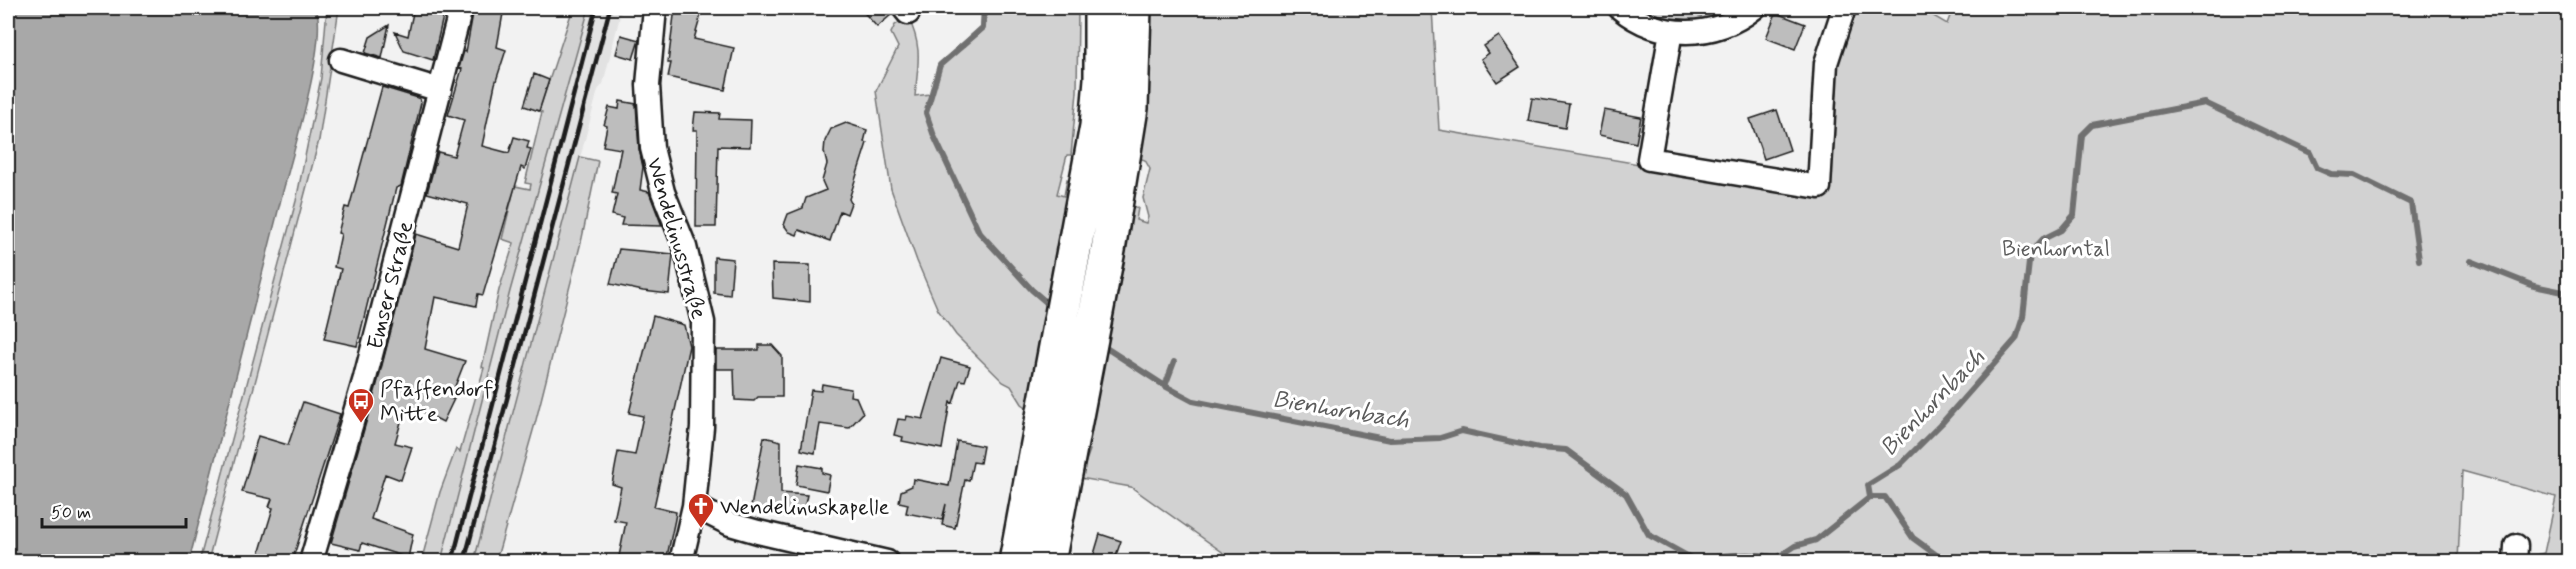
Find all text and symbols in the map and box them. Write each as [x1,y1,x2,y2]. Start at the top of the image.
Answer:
street label: Wendelinusstraße [640,155,713,323]
street label: Emser Straße [361,218,420,353]
park label: Bienhorntal [2002,236,2110,264]
water label: Bienhornbach [1874,343,1992,463]
place label: Pfaffendorf Mitte [380,376,494,429]
water label: Bienhornbach [1270,384,1411,437]
bus stop icon: Pfaffendorf Mitte [346,386,376,424]
scale bar [42,491,186,529]
church icon: Wendelinuskapelle [686,491,716,529]
place label: Wendelinuskapelle [720,494,889,522]
text: 50 m [51,501,91,525]

